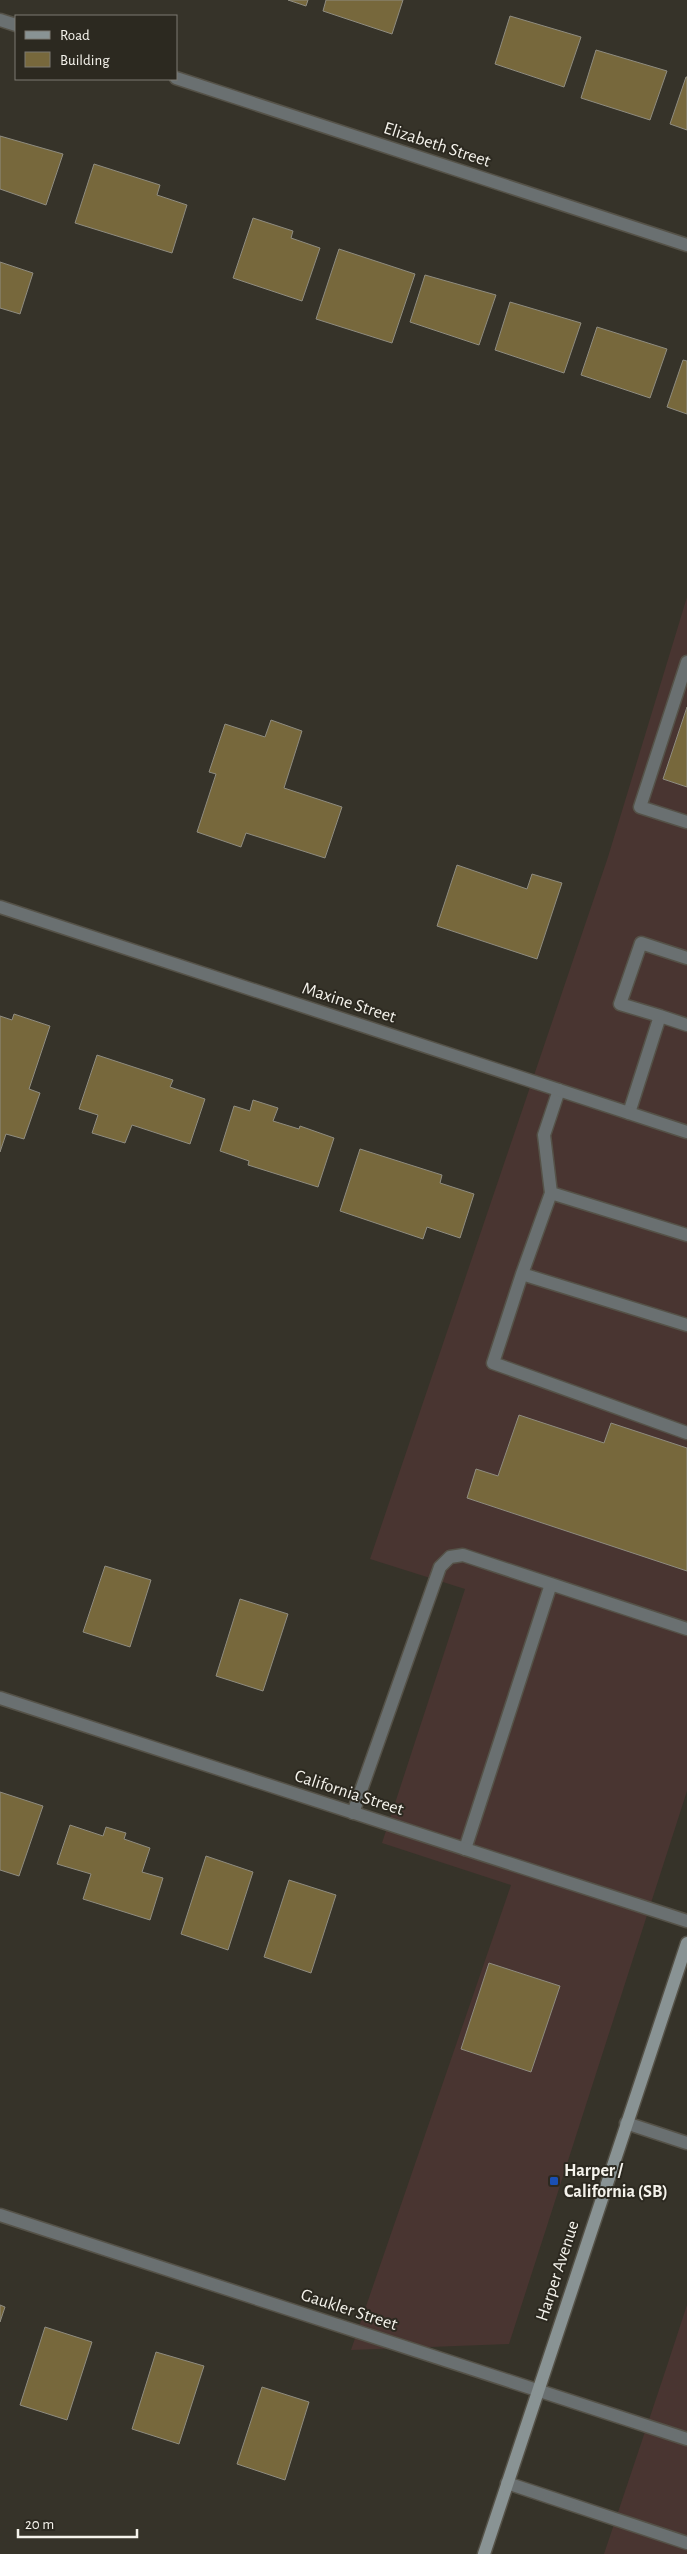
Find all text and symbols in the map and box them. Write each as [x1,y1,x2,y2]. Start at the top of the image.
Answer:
legend [15,15,178,80]
text: Road [60,28,90,43]
text: Building [60,53,110,68]
street label: Elizabeth Street [381,119,493,171]
street label: Maxine Street [300,979,398,1027]
street label: California Street [292,1767,406,1819]
place label: Harper / California (SB) [564,2162,668,2201]
marker: Harper / California (SB) [548,2175,560,2187]
street label: Harper Avenue [533,2218,583,2324]
street label: Gaukler Street [299,2286,400,2334]
scale bar [18,2506,136,2538]
text: 20 m [25,2517,54,2532]

